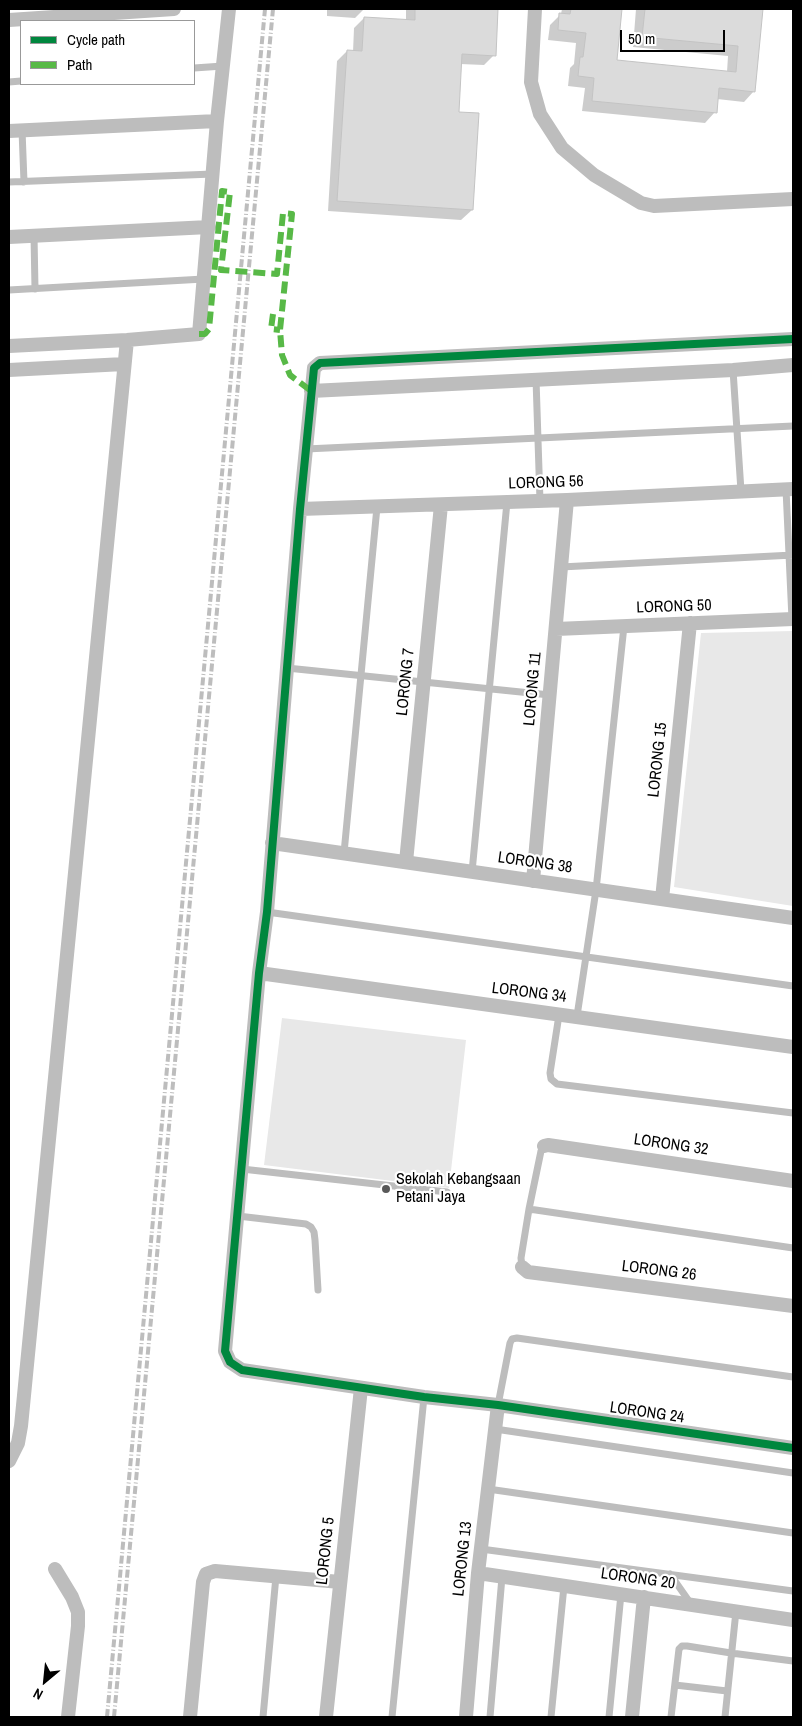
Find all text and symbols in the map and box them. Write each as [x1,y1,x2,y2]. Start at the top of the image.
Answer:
legend [20,20,195,85]
scale bar [622,20,727,52]
text: 50 m [628,28,655,49]
text: Cycle path [67,29,125,50]
text: Path [67,54,92,75]
street label: LORONG 56 [508,472,584,494]
street label: LORONG 50 [636,596,712,618]
street label: LORONG 7 [393,647,419,717]
street label: LORONG 11 [520,651,546,727]
street label: LORONG 15 [645,722,671,798]
street label: LORONG 38 [496,848,574,878]
street label: LORONG 34 [491,979,567,1007]
street label: LORONG 32 [632,1130,710,1160]
place label: Sekolah Kebangsaan Petani Jaya [396,1170,521,1208]
marker: Sekolah Kebangsaan Petani Jaya [380,1183,392,1195]
street label: LORONG 26 [621,1257,697,1285]
street label: LORONG 24 [608,1398,686,1428]
street label: LORONG 5 [313,1516,339,1586]
street label: LORONG 13 [450,1521,476,1597]
street label: LORONG 20 [599,1564,677,1594]
north arrow [20,1656,70,1706]
text: N [30,1684,46,1704]

